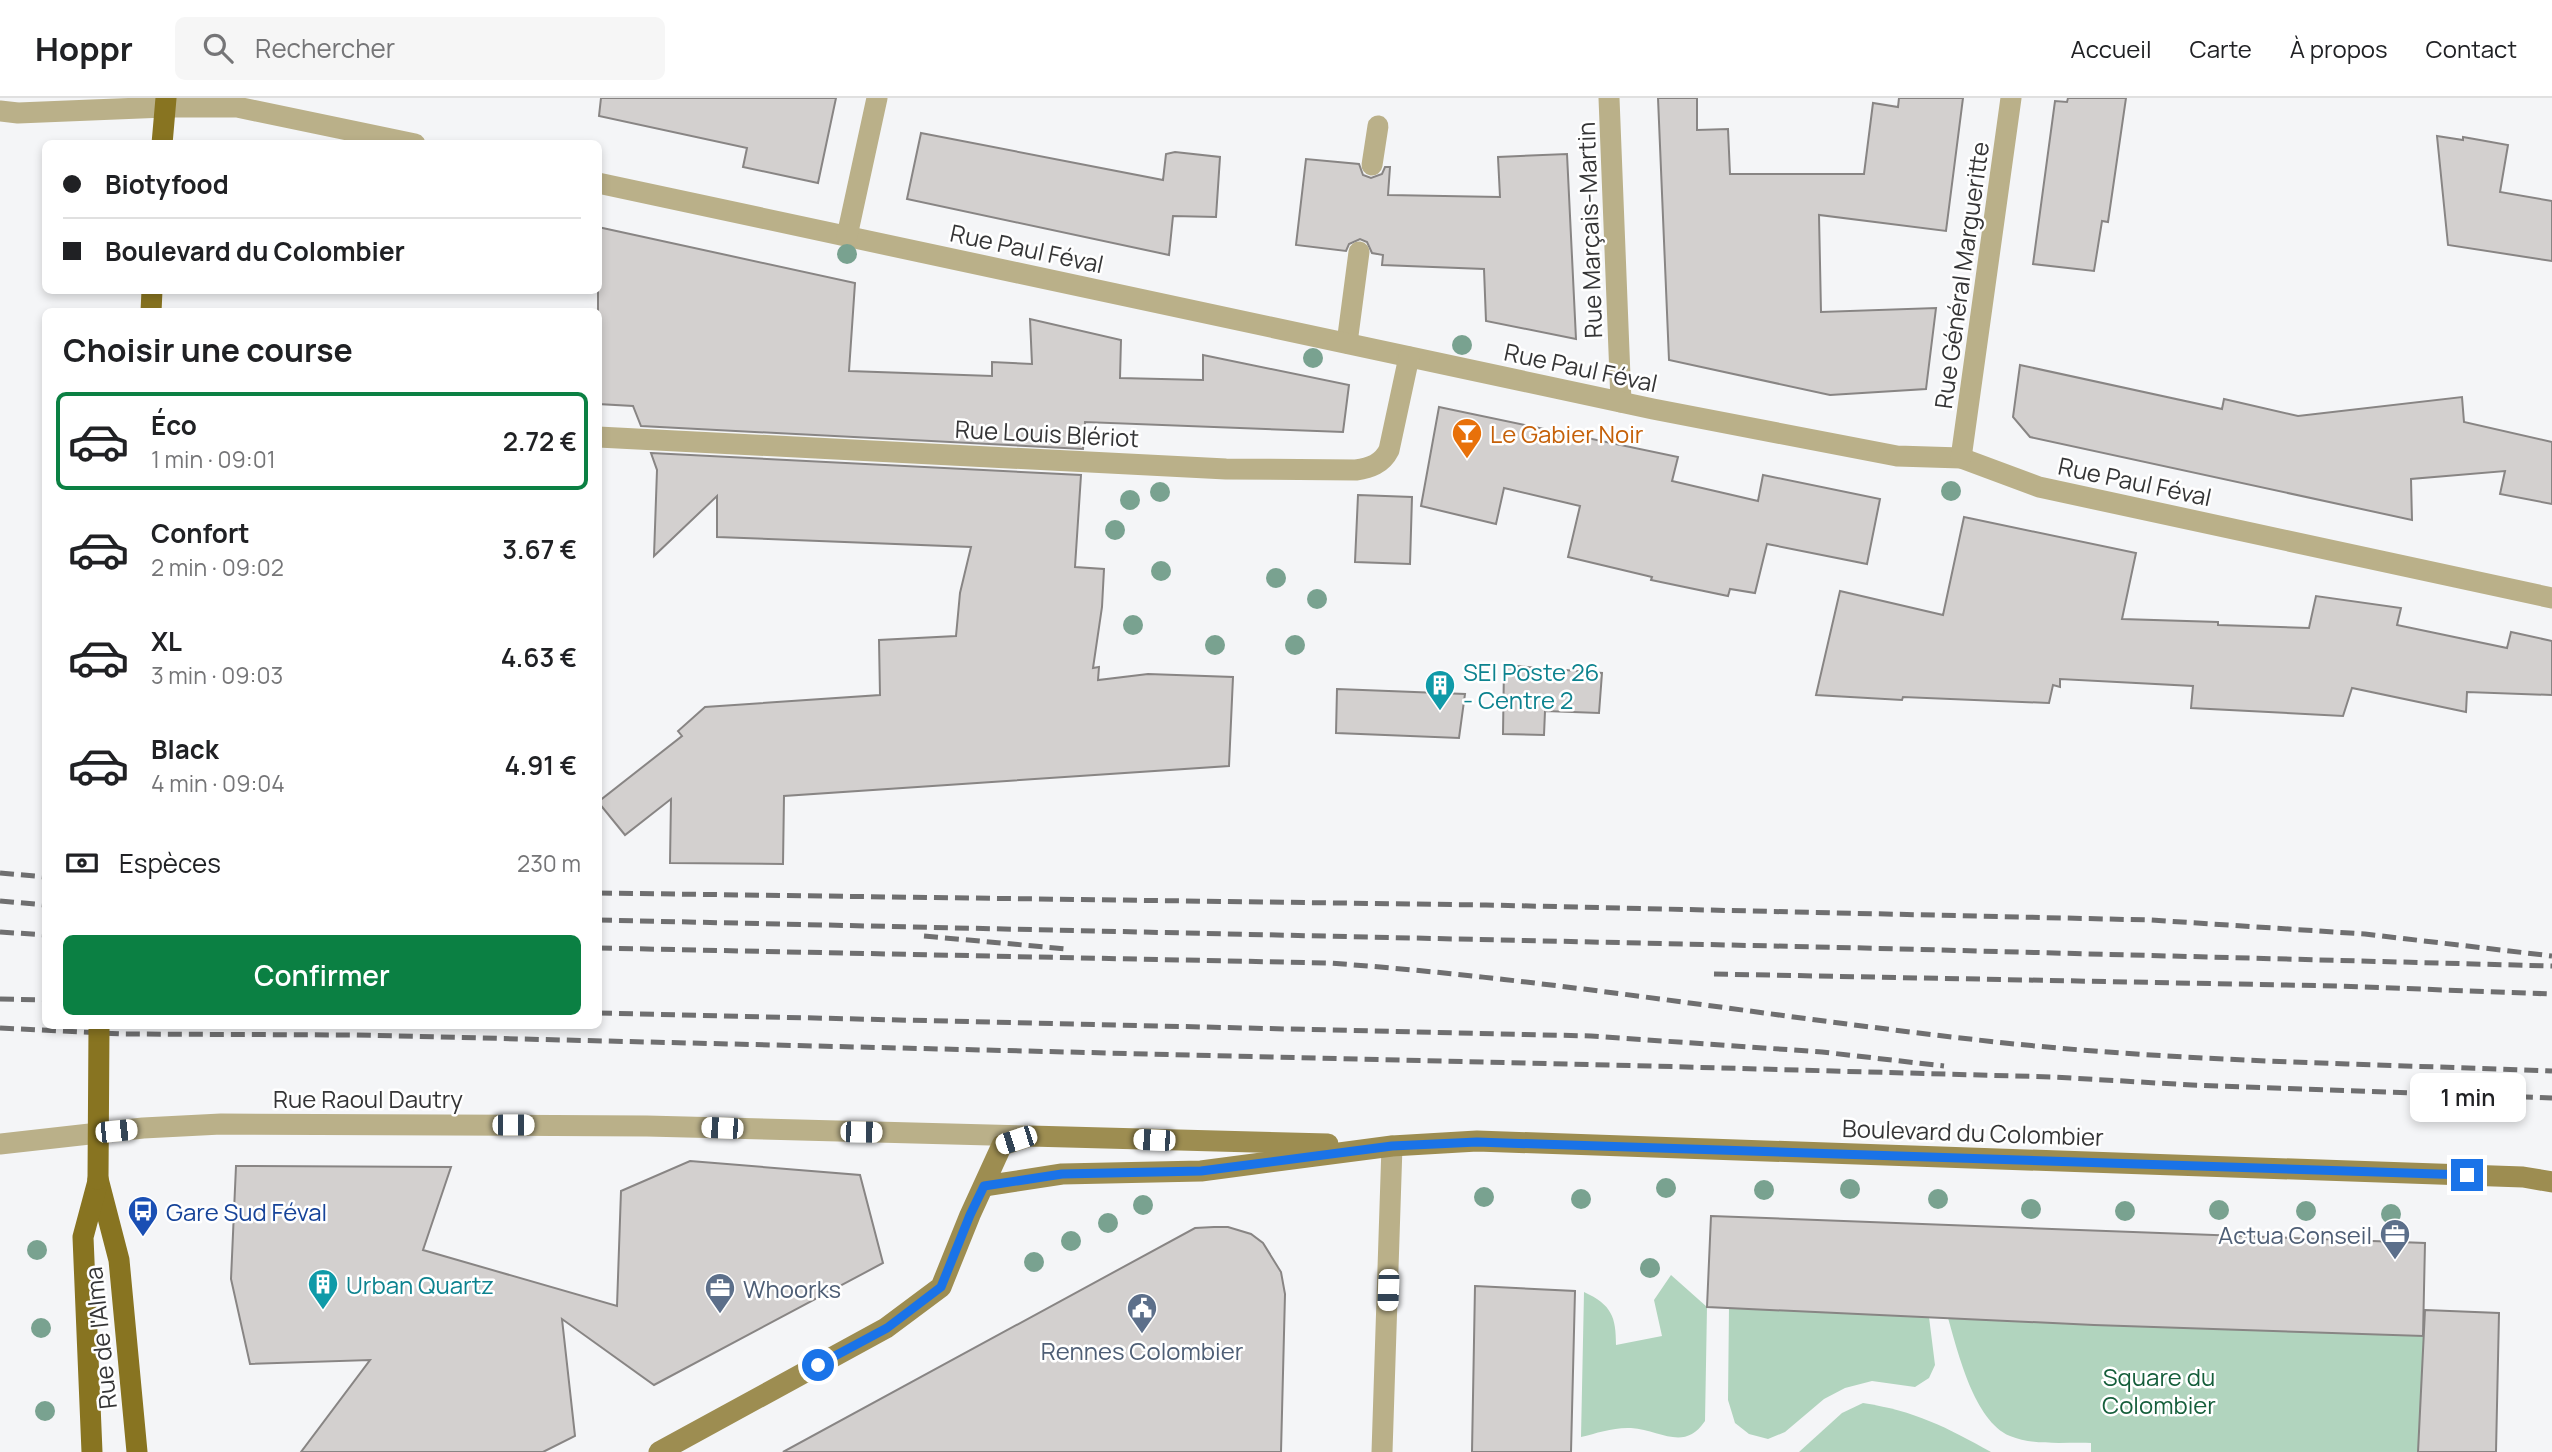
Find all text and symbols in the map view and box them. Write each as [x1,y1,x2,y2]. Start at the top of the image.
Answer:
search box [175,17,665,80]
text: Hoppr [35,26,133,71]
icon: search [199,29,237,67]
text: Rechercher [255,30,395,66]
text: Accueil [2071,32,2151,65]
text: Carte [2189,32,2252,65]
text: À propos [2290,32,2388,65]
text: Contact [2426,32,2517,65]
street label: Rue Marçais-Martin [1569,121,1609,339]
street label: Rue Général Margueritte [1926,139,1996,411]
text: Biotyfood [105,166,229,202]
street label: Rue Paul Féval [947,216,1107,280]
text: Boulevard du Colombier [105,233,405,269]
text: Choisir une course [63,328,353,372]
street label: Rue Paul Féval [1501,335,1661,399]
text: Éco [151,407,197,443]
icon: car [67,410,130,473]
street label: Rue Louis Blériot [954,412,1140,454]
bar icon: Le Gabier Noir [1450,416,1484,460]
place label: Le Gabier Noir [1490,417,1644,450]
text: 2.72 € [503,423,577,459]
text: 1 min · 09:01 [151,443,276,475]
street label: Rue Paul Féval [2055,449,2215,513]
text: Confort [151,515,250,551]
icon: car [67,518,130,581]
text: 3.67 € [502,531,577,567]
text: 2 min · 09:02 [151,551,284,583]
text: XL [151,623,182,659]
icon: car [67,626,130,689]
text: 4.63 € [501,639,577,675]
place label: SEI Poste 26 - Centre 2 [1463,655,1600,716]
text: 3 min · 09:03 [151,659,283,691]
building icon: SEI Poste 26 - Centre 2 [1423,668,1457,712]
text: Black [151,731,219,767]
icon: car [67,734,130,797]
text: 4.91 € [505,747,577,783]
text: 4 min · 09:04 [151,767,285,799]
icon: cash [63,844,101,882]
text: Espèces [119,845,221,881]
text: 230 m [517,847,581,879]
button: Confirmer [63,935,581,1015]
callout: 1 min [2409,1074,2525,1122]
text: 1 min [2441,1081,2495,1113]
street label: Rue Raoul Dautry [273,1082,463,1115]
street label: Boulevard du Colombier [1842,1111,2105,1153]
car [493,1115,535,1136]
car [701,1117,744,1139]
car [95,1118,138,1144]
car [840,1121,883,1143]
car [993,1124,1040,1156]
car [1133,1129,1176,1151]
route end [2451,1159,2483,1191]
bus stop icon: Gare Sud Féval [126,1194,160,1238]
place label: Gare Sud Féval [166,1195,327,1228]
office icon: Actua Conseil [2378,1217,2412,1261]
place label: Actua Conseil [2218,1218,2372,1251]
street label: Rue de l'Alma [76,1265,124,1411]
building icon: Urban Quartz [306,1267,340,1311]
place label: Urban Quartz [346,1268,494,1301]
car [1377,1269,1400,1311]
office icon: Whoorks [703,1271,737,1315]
place label: Whoorks [743,1272,841,1305]
public building icon: Rennes Colombier [1125,1291,1159,1335]
place label: Rennes Colombier [1041,1334,1244,1367]
route start [802,1349,834,1381]
park label: Square du Colombier [2102,1360,2216,1421]

